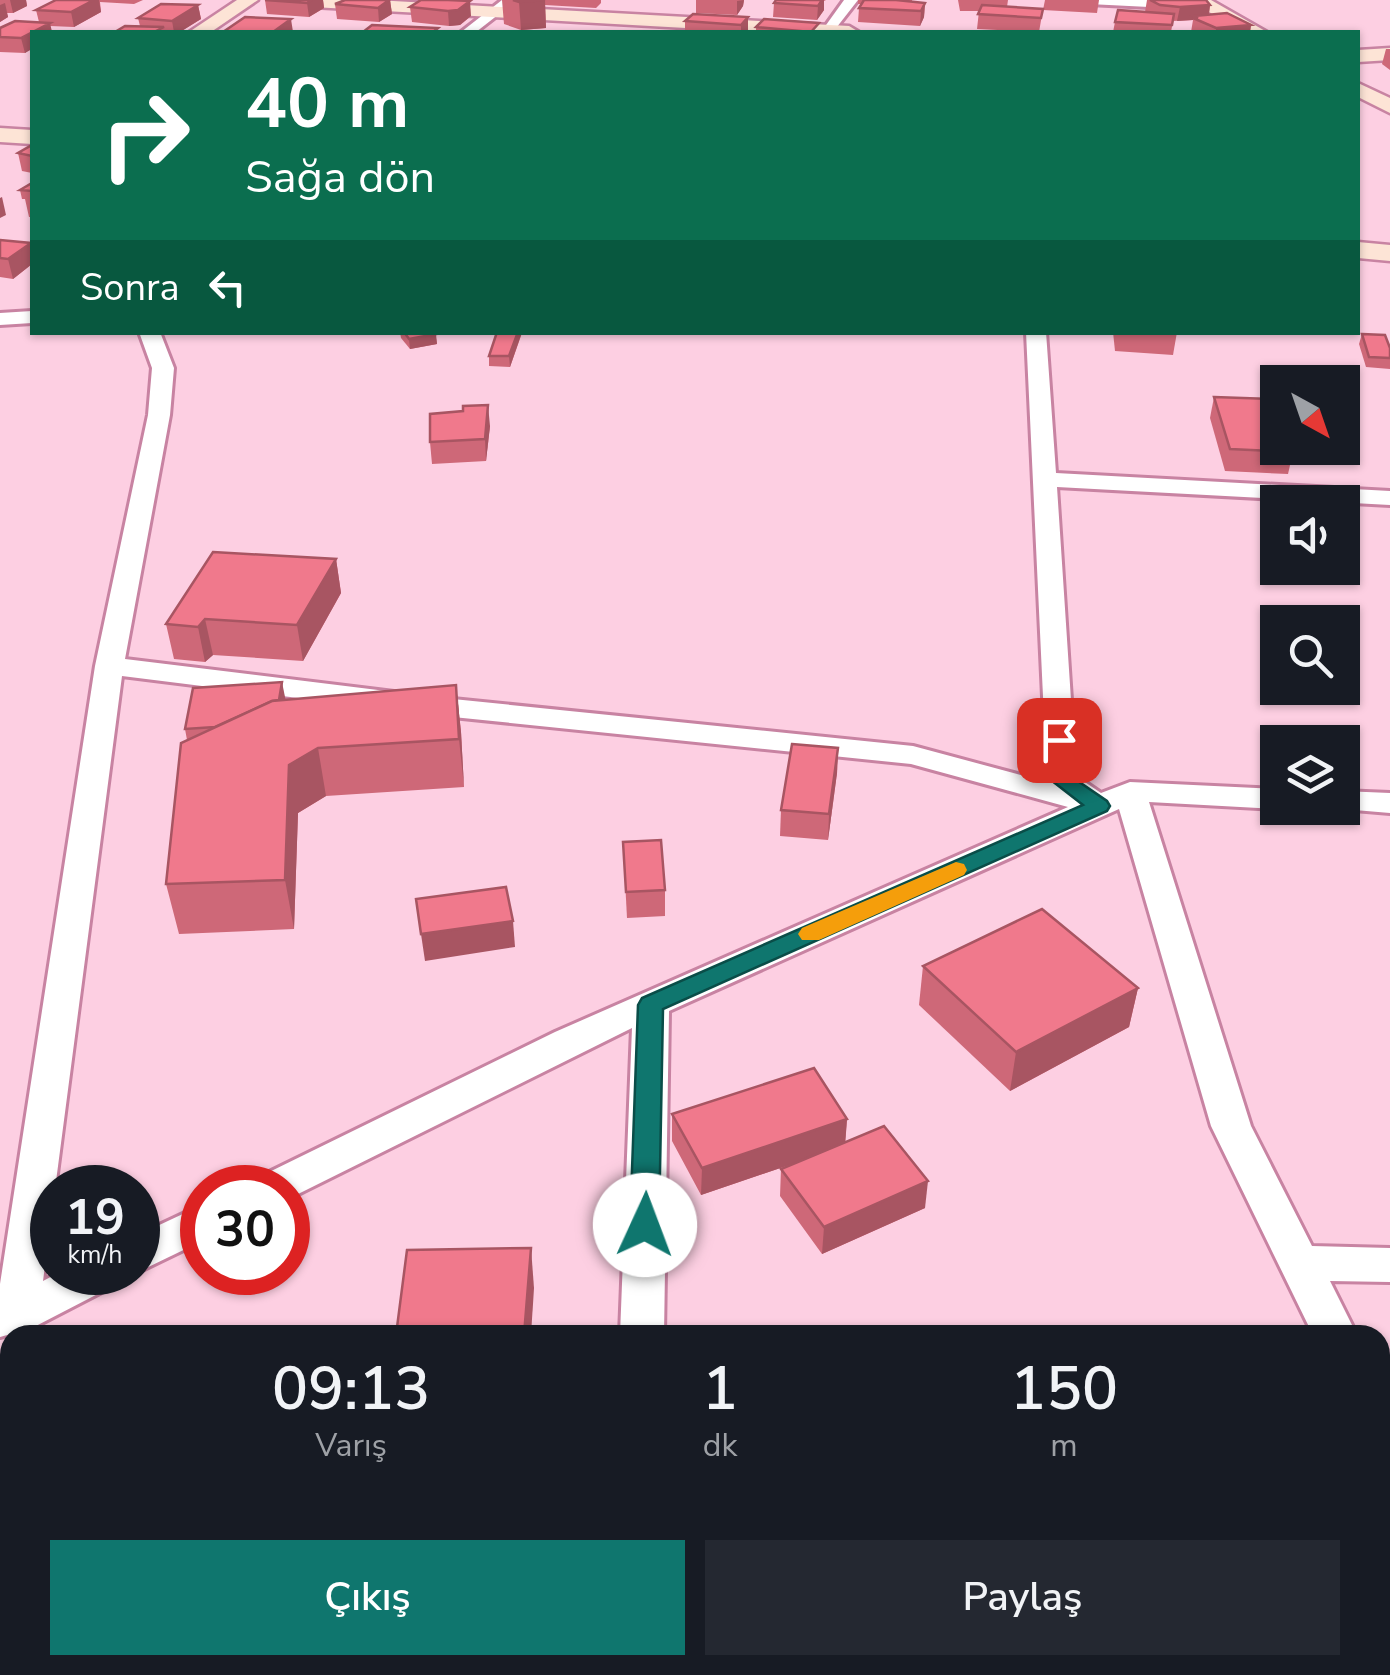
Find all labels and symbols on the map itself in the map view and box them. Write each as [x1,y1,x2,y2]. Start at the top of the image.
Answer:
north arrow [1260,365,1360,465]
pin [1017,698,1102,783]
speed limit sign: 30 [180,1165,310,1295]
position arrow [593,1173,697,1277]

